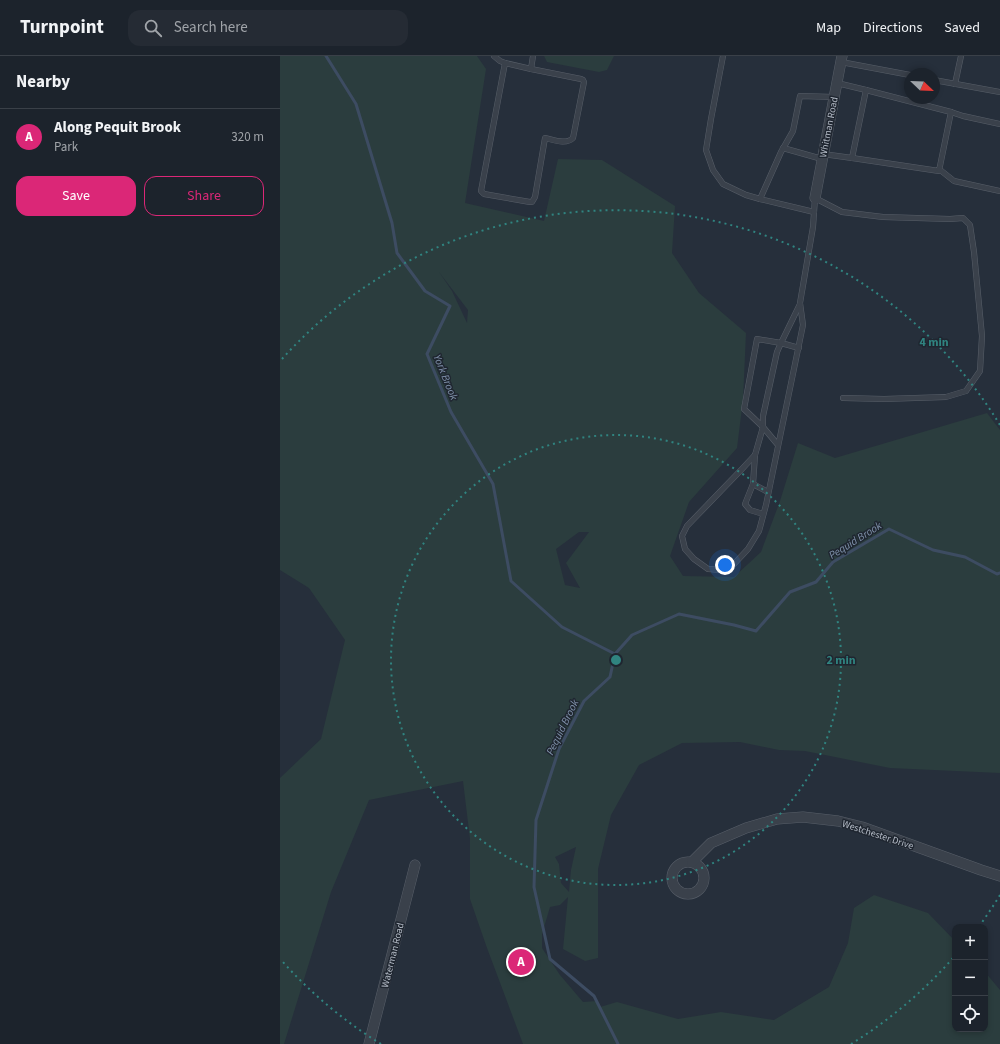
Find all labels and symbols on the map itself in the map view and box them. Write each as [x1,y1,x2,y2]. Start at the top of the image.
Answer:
north arrow [904,68,940,104]
street label: Whitman Road [816,96,842,159]
text: 4 min [919,334,949,351]
water label: York Brook [430,352,462,403]
water label: Pequid Brook [826,518,885,563]
your location [715,555,735,575]
text: 2 min [826,652,856,669]
centre of rings [609,653,623,667]
water label: Pequid Brook [543,696,583,757]
street label: Westchester Drive [840,817,915,853]
street label: Waterman Road [378,921,408,989]
pin: A [508,947,534,977]

